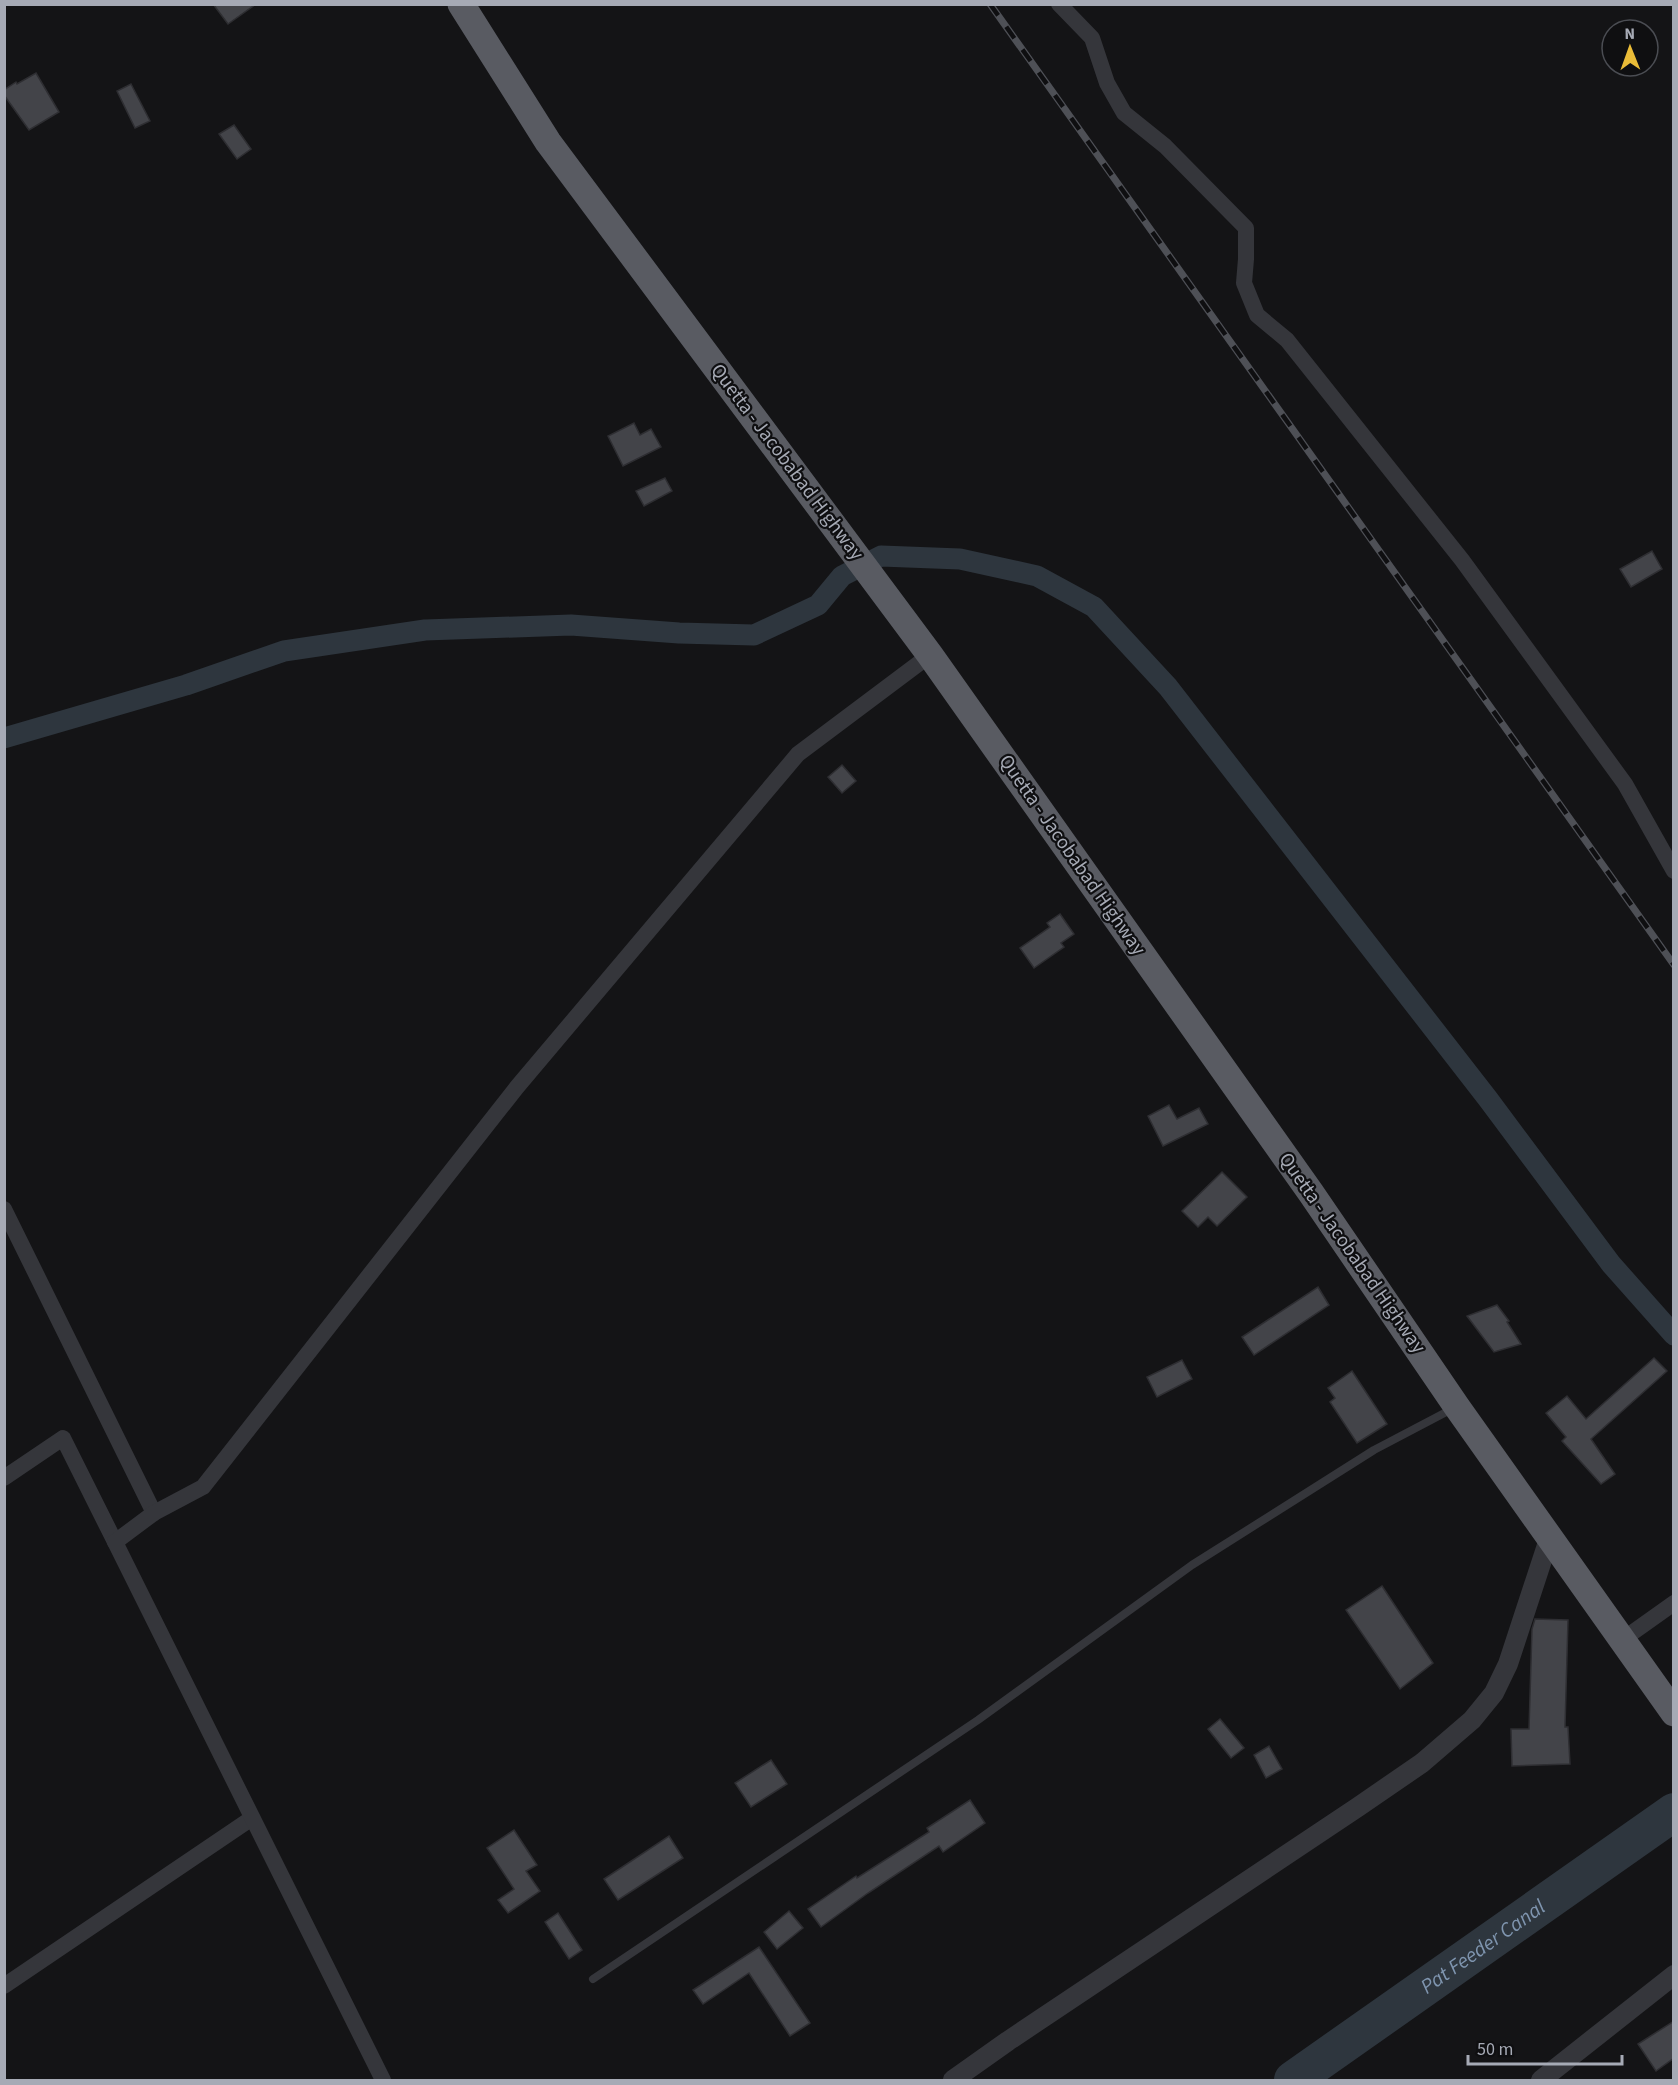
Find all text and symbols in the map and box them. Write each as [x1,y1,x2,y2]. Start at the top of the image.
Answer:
north arrow [1600,18,1660,78]
text: N [1624,23,1635,45]
street label: Quetta - Jacobabad Highway [704,358,871,567]
street label: Quetta - Jacobabad Highway [992,749,1153,962]
street label: Quetta - Jacobabad Highway [1272,1147,1433,1360]
water label: Pat Feeder Canal [1414,1892,1552,2001]
scale bar [1468,2028,1622,2066]
text: 50 m [1477,2037,1513,2062]

